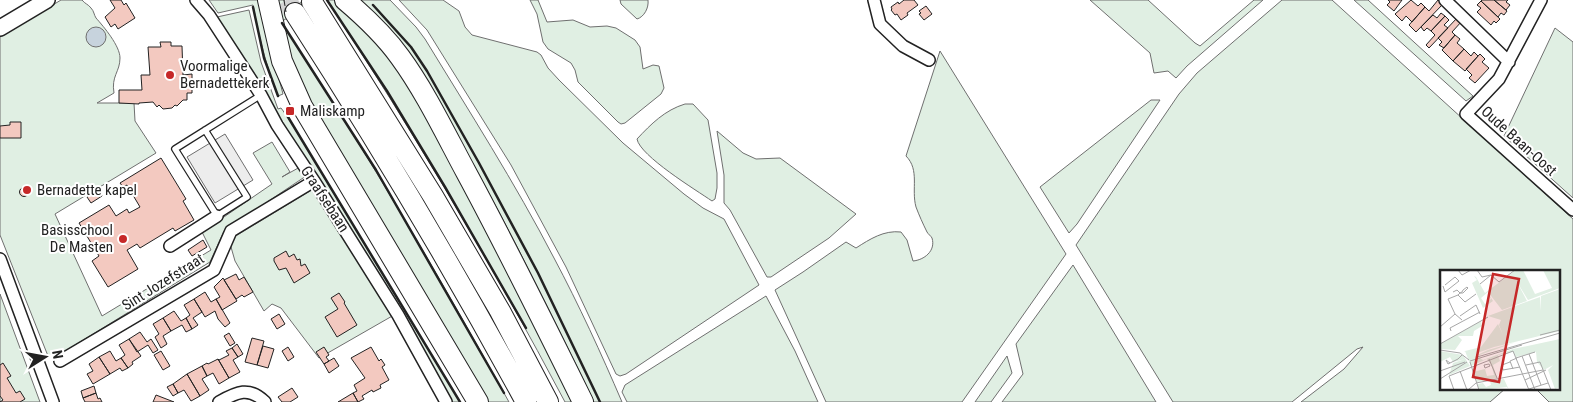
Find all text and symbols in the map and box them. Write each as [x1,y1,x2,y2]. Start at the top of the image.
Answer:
place label: Voormalige Bernadettekerk [180,57,270,92]
marker: Voormalige Bernadettekerk [164,69,176,81]
place label: Maliskamp [300,102,365,120]
street label: Oude Baan-Oost [1477,102,1561,180]
marker: Maliskamp [284,105,296,117]
street label: Graafsebaan [297,163,353,235]
place label: Bernadette kapel [37,181,137,199]
marker: Bernadette kapel [21,184,33,196]
place label: Basisschool De Masten [41,221,113,256]
marker: Basisschool De Masten [117,233,129,245]
street label: Sint Jozefstraat [119,250,207,314]
inset map [1440,270,1560,390]
north arrow [20,332,70,382]
text: N [49,349,66,360]

